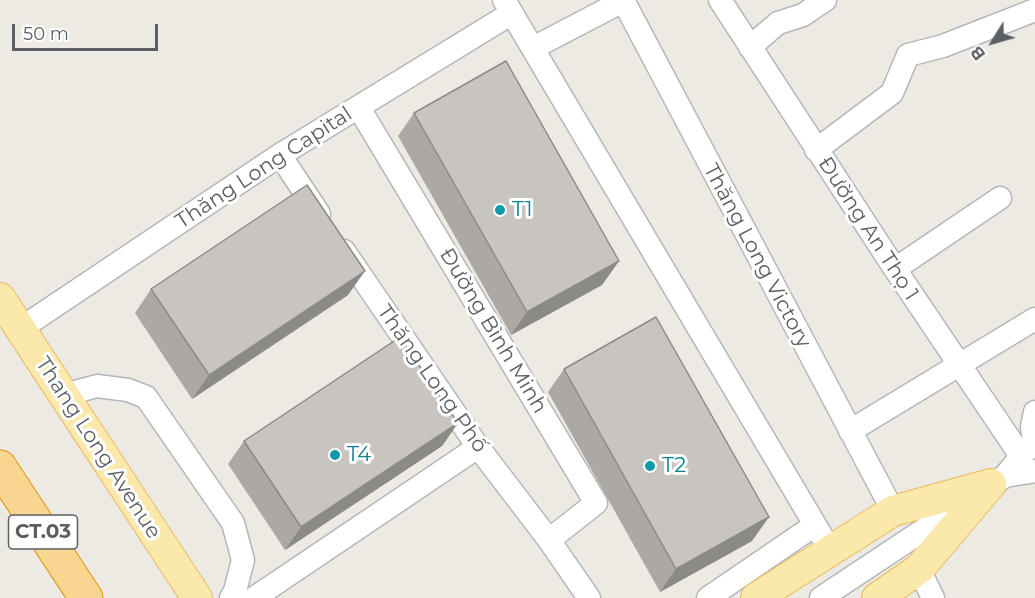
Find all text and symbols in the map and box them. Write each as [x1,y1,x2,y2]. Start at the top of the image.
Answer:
scale bar [15,12,160,50]
north arrow [963,12,1023,72]
text: 50 m [23,23,69,45]
text: B [967,43,989,64]
street label: Thăng Long Capital [171,102,357,234]
street label: Đường An Thọ 1 [812,153,924,305]
street label: Thăng Long Victory [698,160,816,352]
place label: T1 [512,197,532,223]
marker: T1 [493,203,507,217]
street label: Đường Bình Minh [434,244,552,418]
street label: Thăng Long Phố [372,300,492,458]
street label: Thang Long Avenue [30,352,166,544]
place label: T4 [347,442,371,468]
marker: T4 [328,448,342,462]
place label: T2 [662,453,686,479]
marker: T2 [643,459,657,473]
road number: CT.03 [9,515,78,549]

